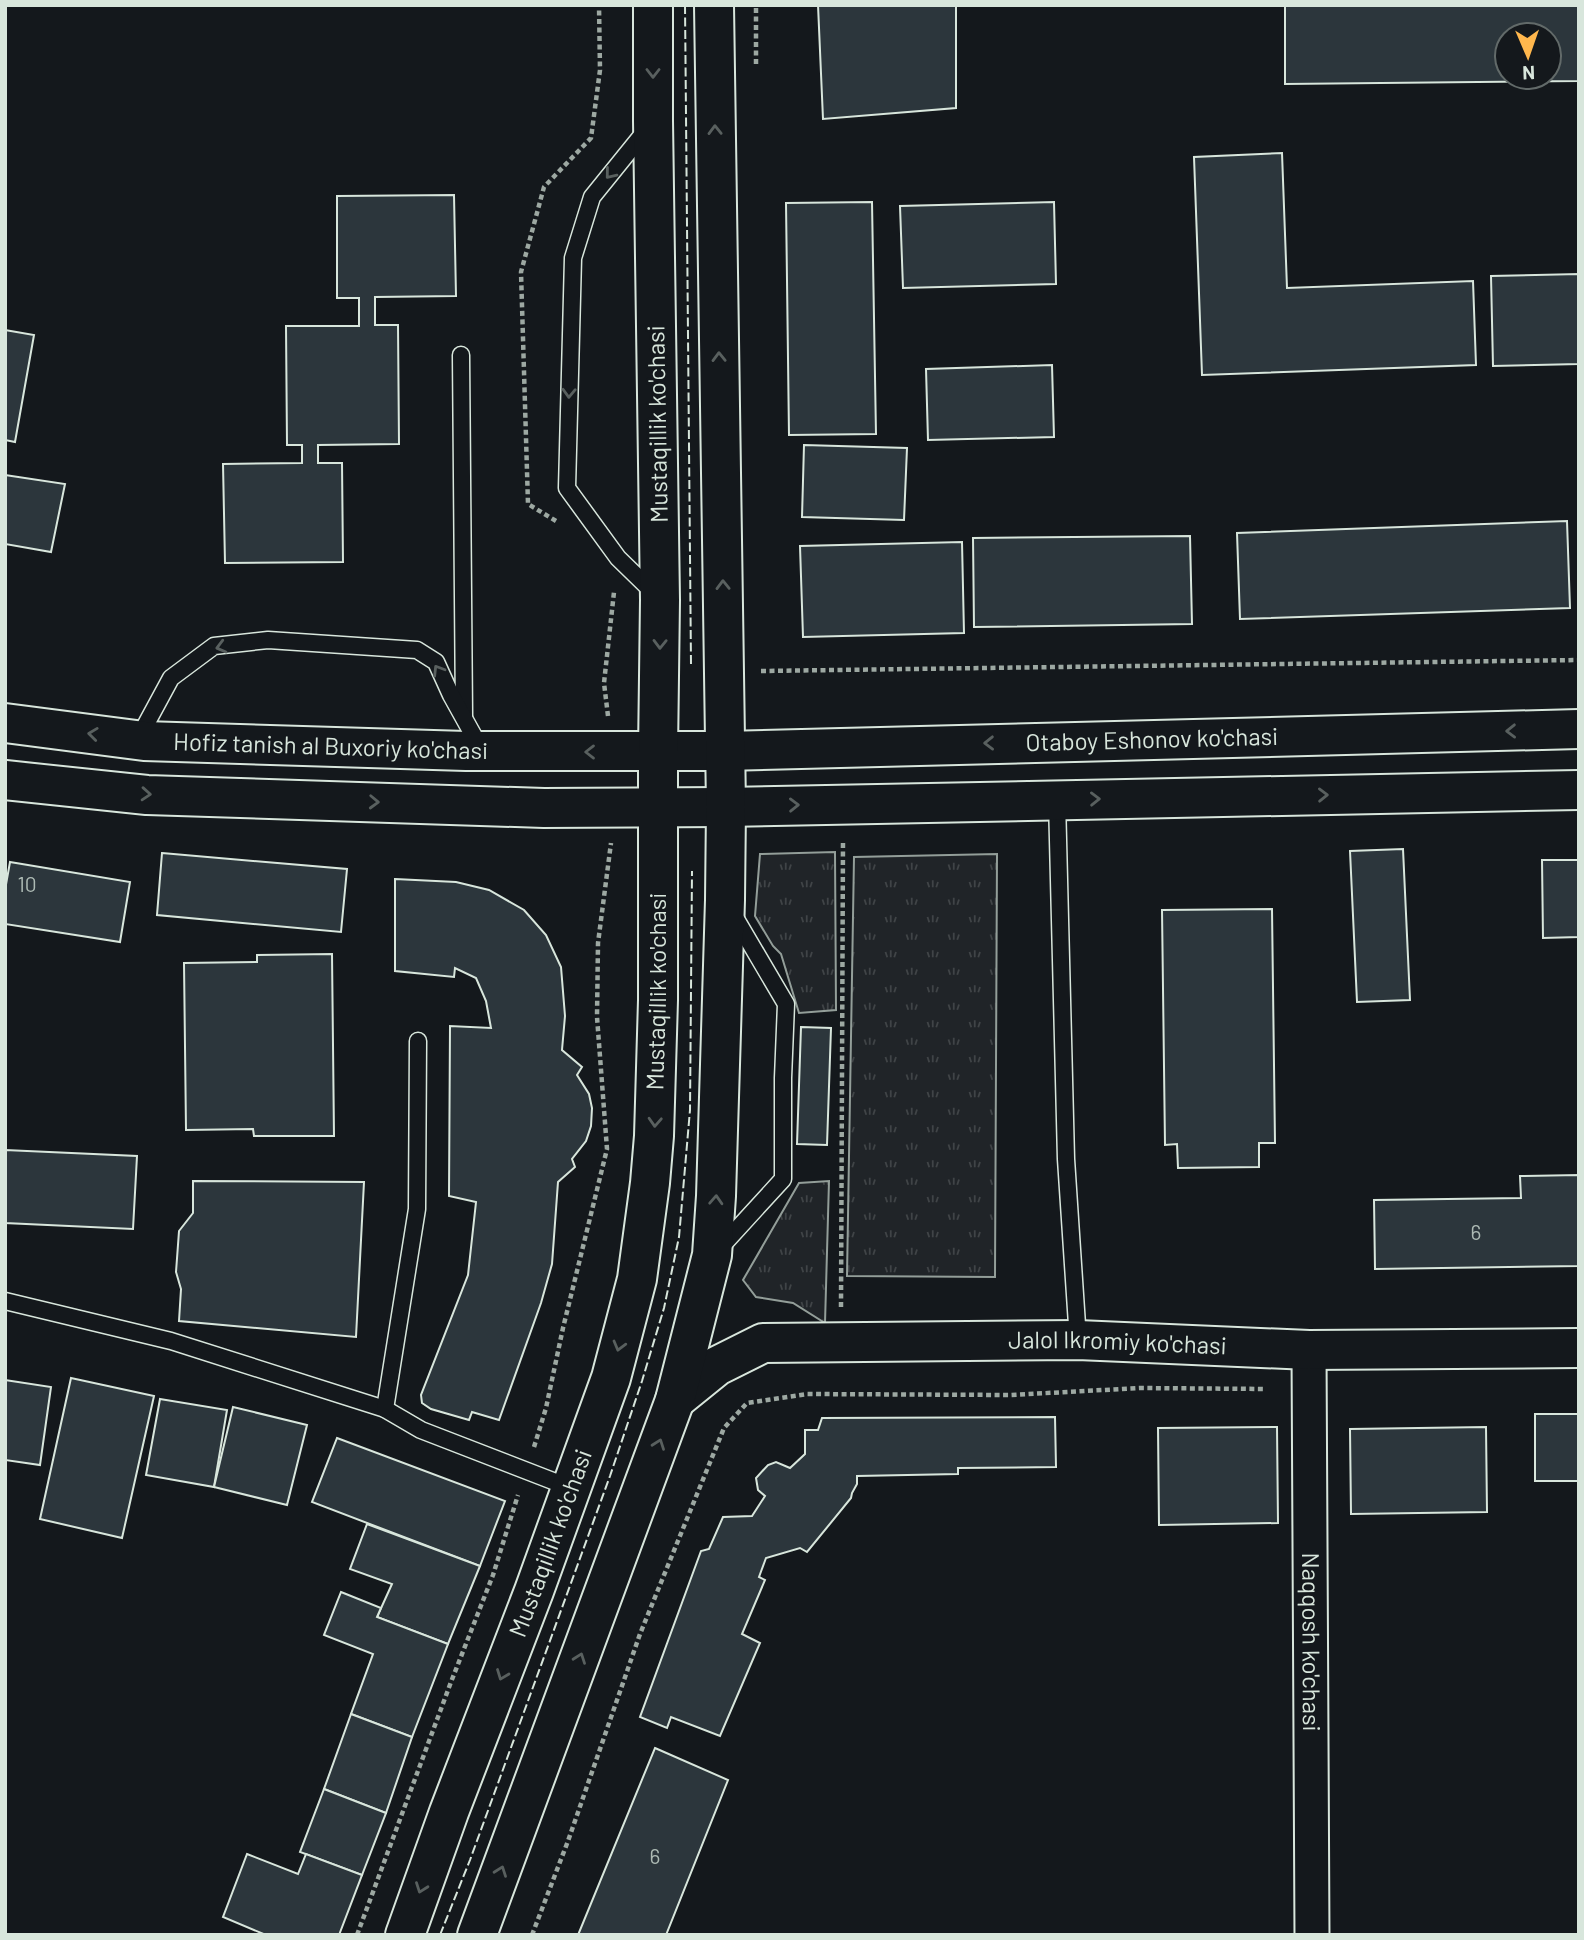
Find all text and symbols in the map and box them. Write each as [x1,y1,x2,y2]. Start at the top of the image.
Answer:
north arrow [1493,21,1563,91]
text: N [1522,62,1535,85]
one-way arrow [645,69,661,79]
one-way arrow [707,124,723,134]
one-way arrow [606,166,618,179]
street label: Mustaqillik ko'chasi [640,325,673,523]
one-way arrow [711,351,727,362]
one-way arrow [562,387,577,398]
one-way arrow [715,579,730,590]
one-way arrow [215,639,227,653]
one-way arrow [652,639,668,650]
one-way arrow [433,665,446,678]
street label: Otaboy Eshonov ko'chasi [1025,721,1278,756]
one-way arrow [1505,723,1516,738]
street label: Hofiz tanish al Buxoriy ko'chasi [173,726,488,764]
one-way arrow [87,727,99,742]
one-way arrow [983,736,994,751]
one-way arrow [584,744,595,759]
one-way arrow [141,786,152,801]
one-way arrow [1318,787,1328,803]
one-way arrow [1090,792,1101,807]
one-way arrow [368,795,379,810]
one-way arrow [789,797,800,813]
house number: 10 [17,871,37,896]
street label: Mustaqillik ko'chasi [639,893,671,1091]
one-way arrow [648,1116,663,1127]
one-way arrow [708,1194,723,1205]
house number: 6 [1471,1219,1481,1244]
street label: Jalol Ikromiy ko'chasi [1008,1324,1227,1359]
one-way arrow [613,1340,627,1352]
one-way arrow [651,1438,665,1450]
street label: Mustaqillik ko'chasi [502,1445,597,1641]
street label: Naqqosh ko'chasi [1297,1552,1327,1732]
one-way arrow [572,1652,586,1664]
one-way arrow [496,1669,510,1681]
house number: 6 [650,1843,660,1868]
one-way arrow [493,1865,507,1877]
one-way arrow [416,1882,430,1894]

